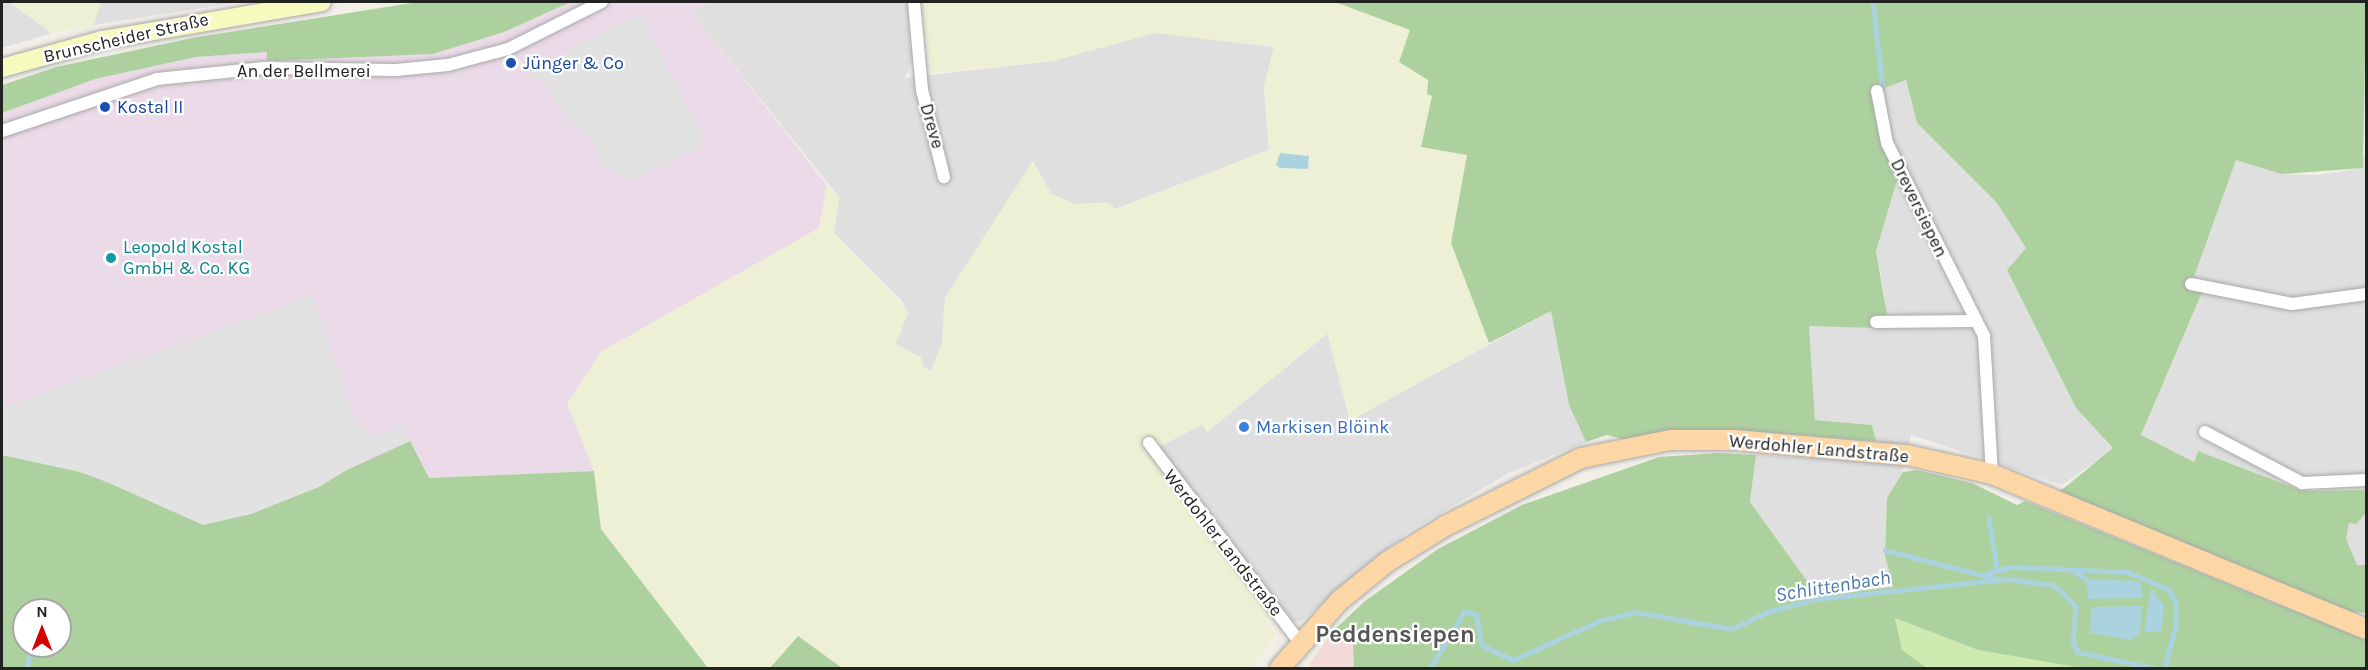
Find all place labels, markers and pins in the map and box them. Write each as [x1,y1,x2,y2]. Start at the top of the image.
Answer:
place label: Jünger & Co [523,52,624,74]
marker: Jünger & Co [504,56,518,70]
place label: Kostal II [117,96,183,118]
marker: Kostal II [98,100,112,114]
place label: Leopold Kostal GmbH & Co. KG [123,237,250,280]
marker: Leopold Kostal GmbH & Co. KG [104,251,118,265]
place label: Markisen Blöink [1256,416,1389,438]
marker: Markisen Blöink [1237,420,1251,434]

